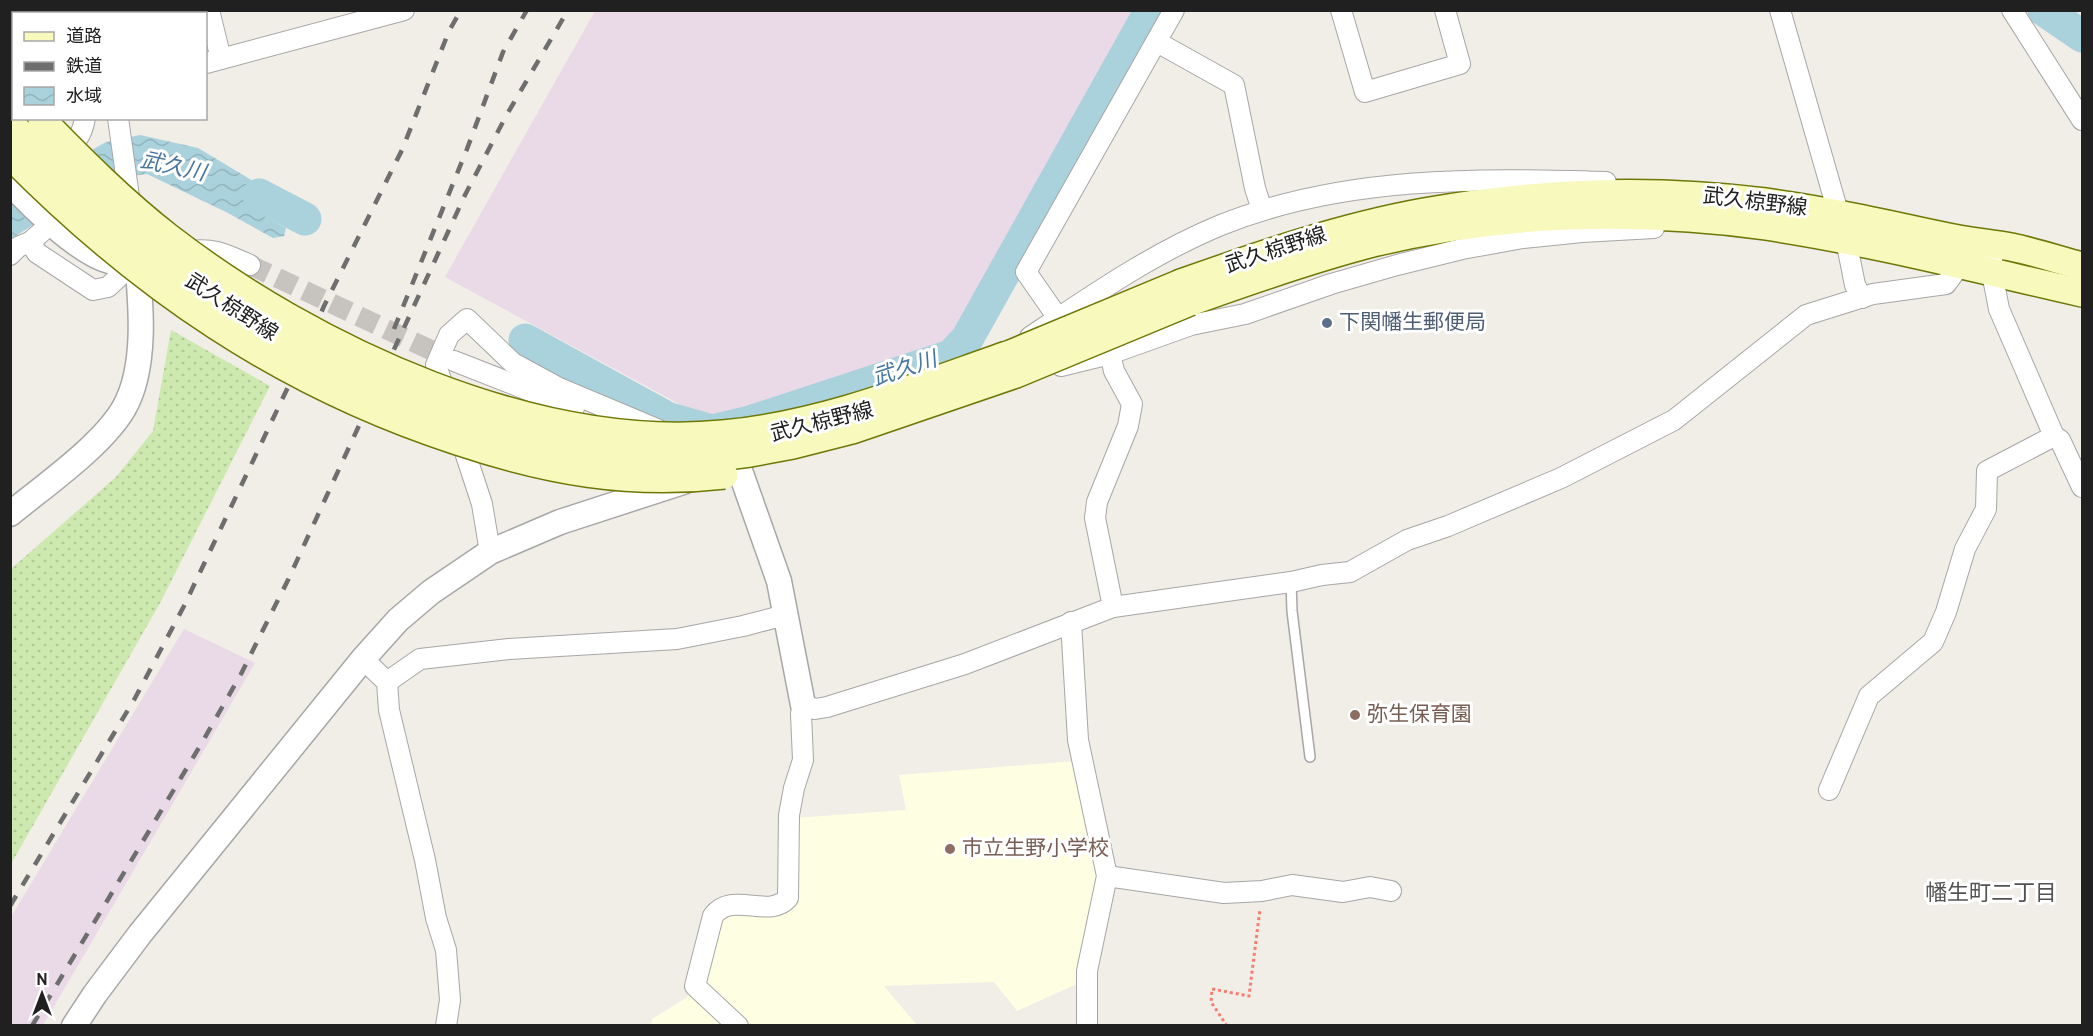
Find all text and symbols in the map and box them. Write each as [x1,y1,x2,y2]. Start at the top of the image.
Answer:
legend [12,12,207,120]
text: 道路 [66,26,102,49]
text: 鉄道 [66,56,102,79]
text: 水域 [66,86,102,109]
water label: 武久川 [138,148,210,188]
street label: 武久椋野線 [1701,183,1809,223]
street label: 武久椋野線 [1222,222,1330,280]
street label: 武久椋野線 [180,268,282,348]
place label: 下関幡生郵便局 [1339,310,1486,337]
marker: 下関幡生郵便局 [1320,316,1334,330]
water label: 武久川 [869,346,942,393]
street label: 武久椋野線 [768,397,876,449]
place label: 弥生保育園 [1367,702,1472,729]
marker: 弥生保育園 [1348,708,1362,722]
place label: 市立生野小学校 [962,836,1109,863]
marker: 市立生野小学校 [943,842,957,856]
district label: 幡生町二丁目 [1925,881,2057,908]
north arrow [12,964,72,1024]
text: N [36,971,48,991]

